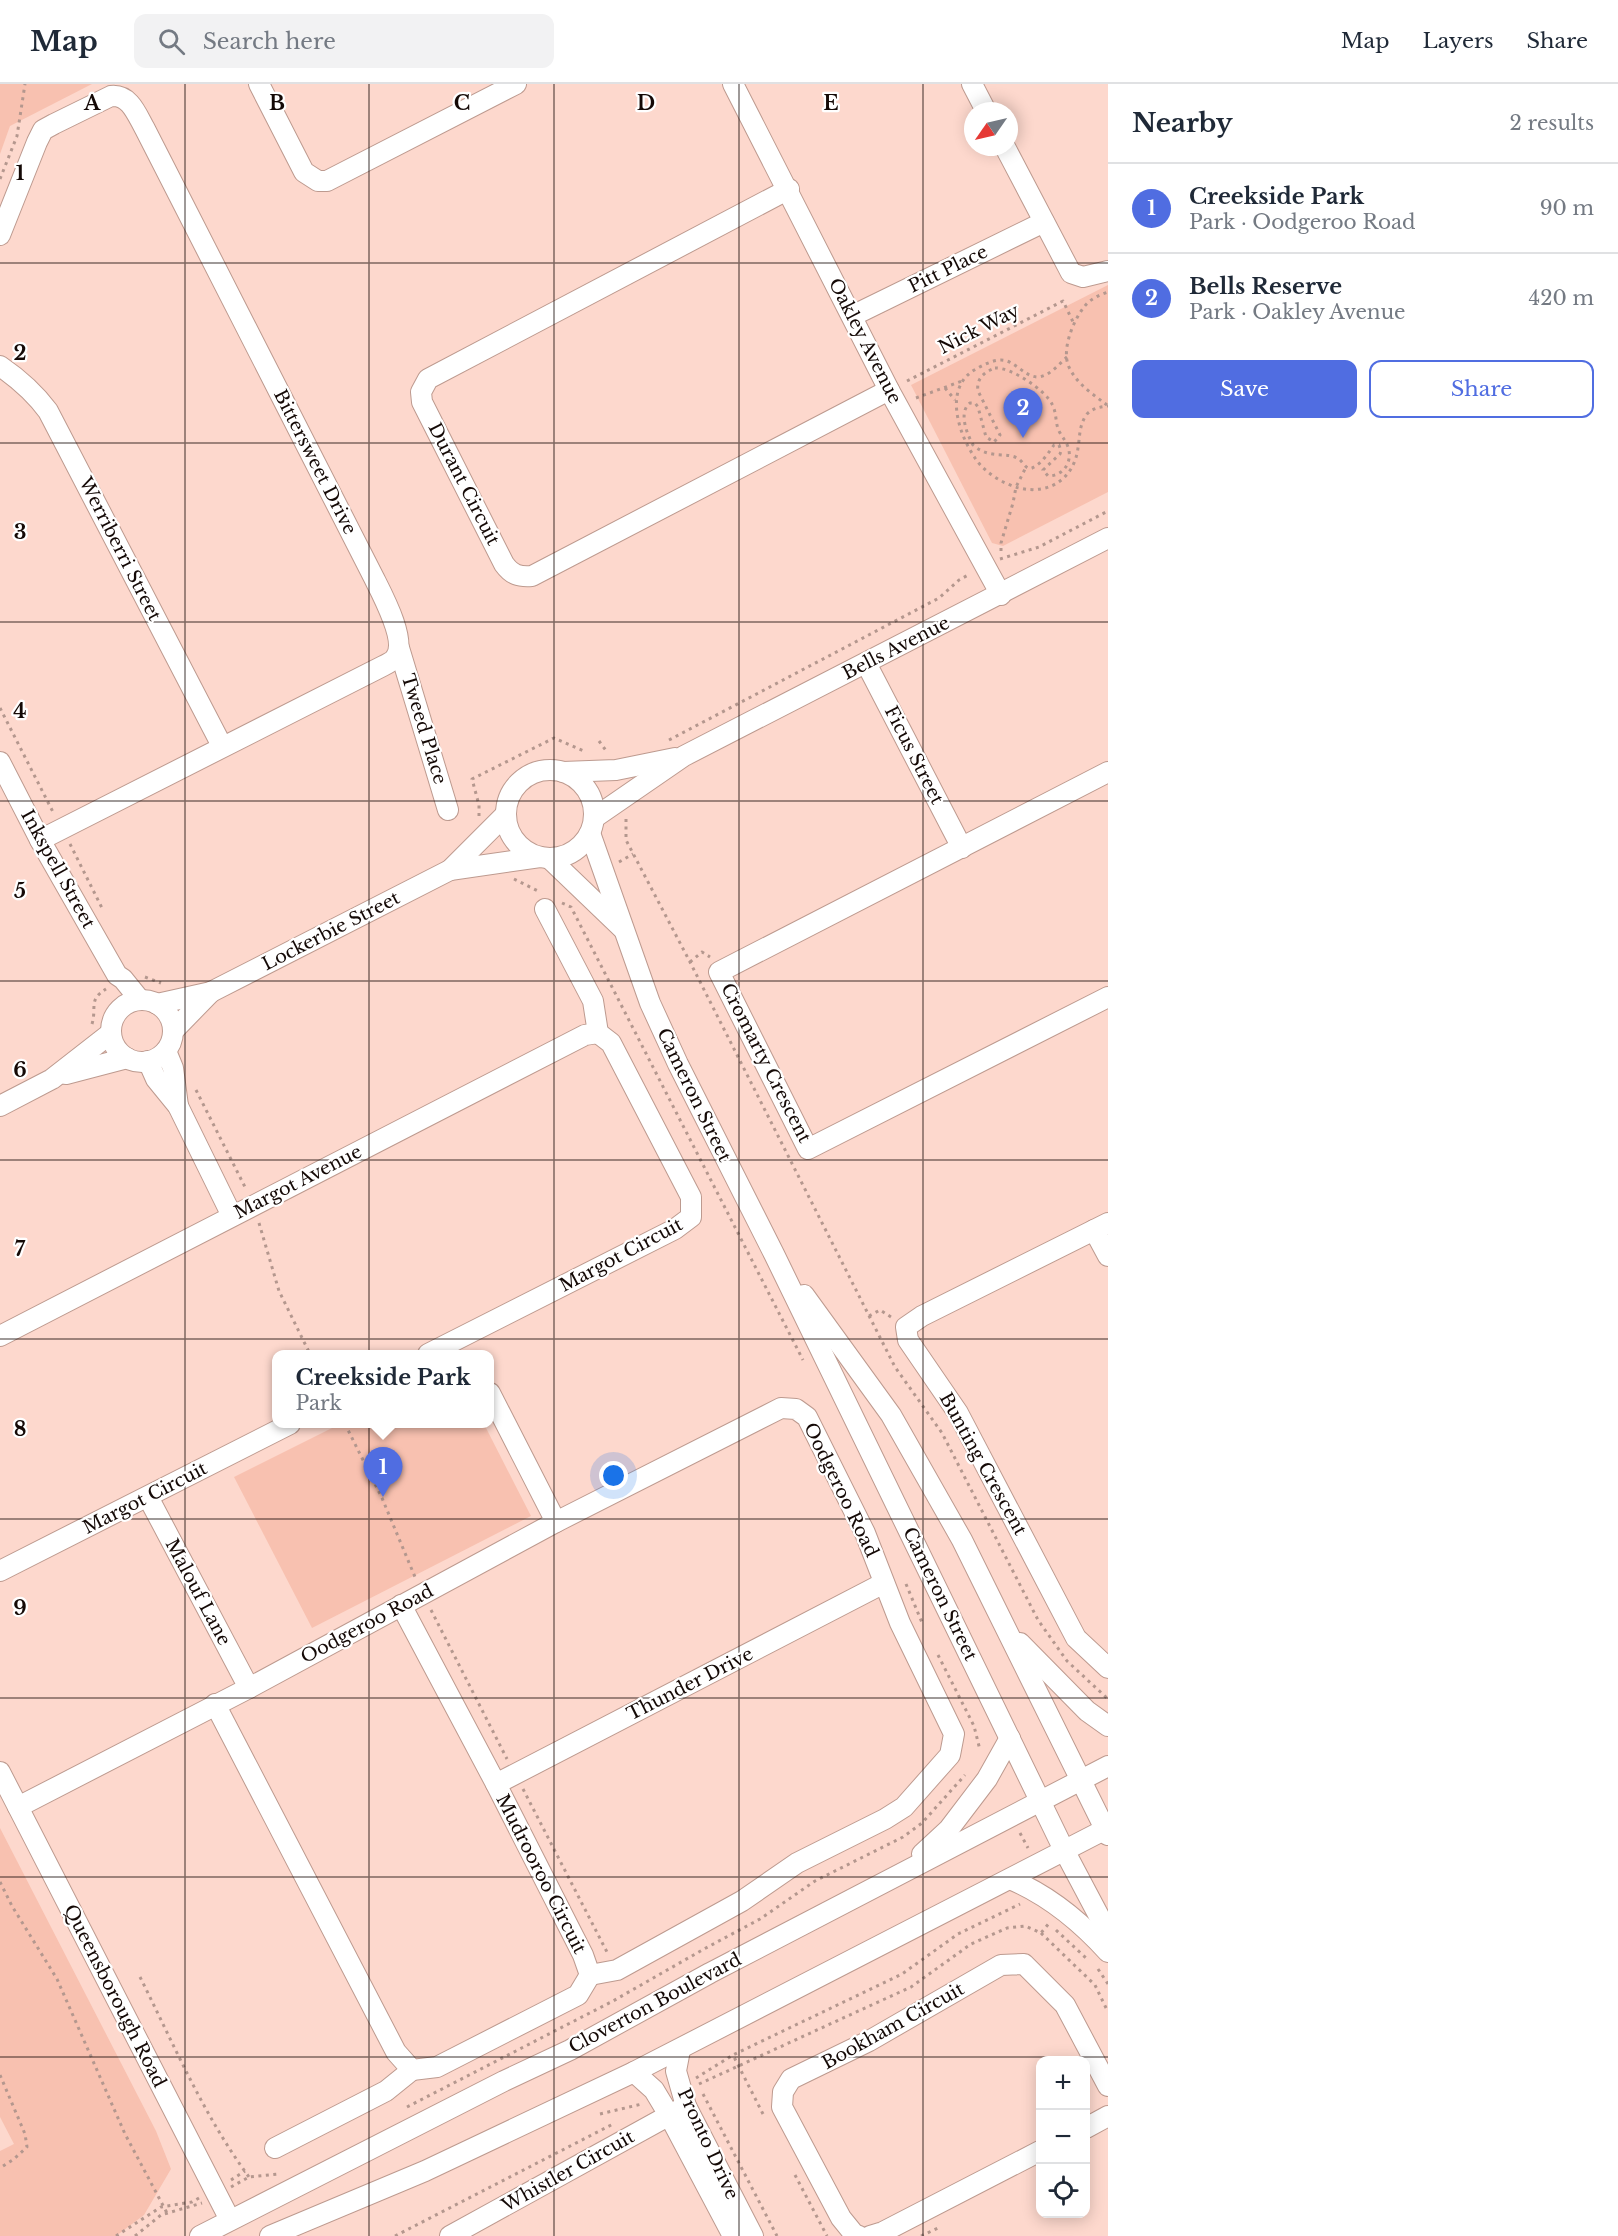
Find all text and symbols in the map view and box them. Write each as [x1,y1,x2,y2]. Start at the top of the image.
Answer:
search box [134,14,554,68]
text: Map [30,24,98,59]
icon: search [155,25,188,58]
text: Search here [203,28,336,55]
text: Map [1341,28,1390,54]
text: Layers [1423,28,1494,54]
text: Share [1527,28,1588,54]
text: A [83,91,101,115]
text: B [269,91,285,115]
text: C [454,91,470,115]
text: D [637,91,655,115]
text: E [823,91,839,115]
north arrow [964,102,1018,156]
text: Nearby [1132,107,1233,139]
text: 2 results [1510,111,1594,135]
text: 1 [16,161,25,185]
text: Creekside Park [1189,183,1364,210]
text: 1 [1147,196,1156,220]
text: 90 m [1540,196,1594,220]
text: Park · Oodgeroo Road [1189,210,1416,234]
street label: Pitt Place [905,240,991,298]
text: Bells Reserve [1189,273,1342,300]
street label: Oakley Avenue [824,275,906,407]
text: 2 [1145,286,1158,310]
text: 420 m [1529,286,1594,310]
street label: Nick Way [935,299,1024,359]
text: Park · Oakley Avenue [1189,300,1406,324]
text: 2 [13,341,27,365]
button: Save [1132,360,1357,418]
button: Share [1369,360,1594,418]
street label: Bittersweet Drive [269,386,361,538]
pin: 2 [1004,388,1042,438]
street label: Durant Circuit [424,419,504,549]
street label: Werriberri Street [74,473,166,625]
text: 3 [14,520,26,544]
street label: Bells Avenue [839,612,953,684]
street label: Tweed Place [397,671,451,787]
text: 4 [13,699,27,723]
street label: Ficus Street [880,702,948,808]
street label: Inkspell Street [16,806,100,933]
text: 5 [14,879,26,903]
street label: Lockerbie Street [259,887,404,975]
street label: Cromarty Crescent [716,980,816,1147]
street label: Cameron Street [652,1025,736,1166]
text: 6 [13,1058,27,1082]
street label: Margot Avenue [230,1140,366,1224]
street label: Margot Circuit [556,1213,686,1297]
text: 7 [15,1237,26,1261]
popup [272,1350,494,1428]
text: Creekside Park [295,1364,471,1391]
street label: Bunting Crescent [935,1389,1031,1539]
text: Park [295,1391,342,1415]
text: 8 [14,1417,26,1441]
street label: Oodgeroo Road [799,1419,883,1561]
pin: 1 [364,1448,403,1497]
street label: Margot Circuit [79,1457,211,1539]
your location [599,1461,628,1490]
street label: Cameron Street [898,1524,982,1665]
street label: Malouf Lane [161,1535,235,1649]
street label: Oodgeroo Road [297,1580,437,1668]
text: 9 [13,1596,27,1620]
street label: Thunder Drive [623,1643,757,1725]
street label: Mudrooroo Circuit [491,1791,591,1958]
street label: Queensborough Road [59,1901,171,2091]
street label: Cloverton Boulevard [565,1948,745,2058]
street label: Bookham Circuit [818,1978,968,2074]
map controls [1036,2056,1090,2218]
button: + [1036,2056,1090,2110]
street label: Pronto Drive [673,2085,743,2203]
button: − [1036,2110,1090,2164]
street label: Whistler Circuit [497,2125,638,2217]
button: locate [1036,2164,1090,2218]

